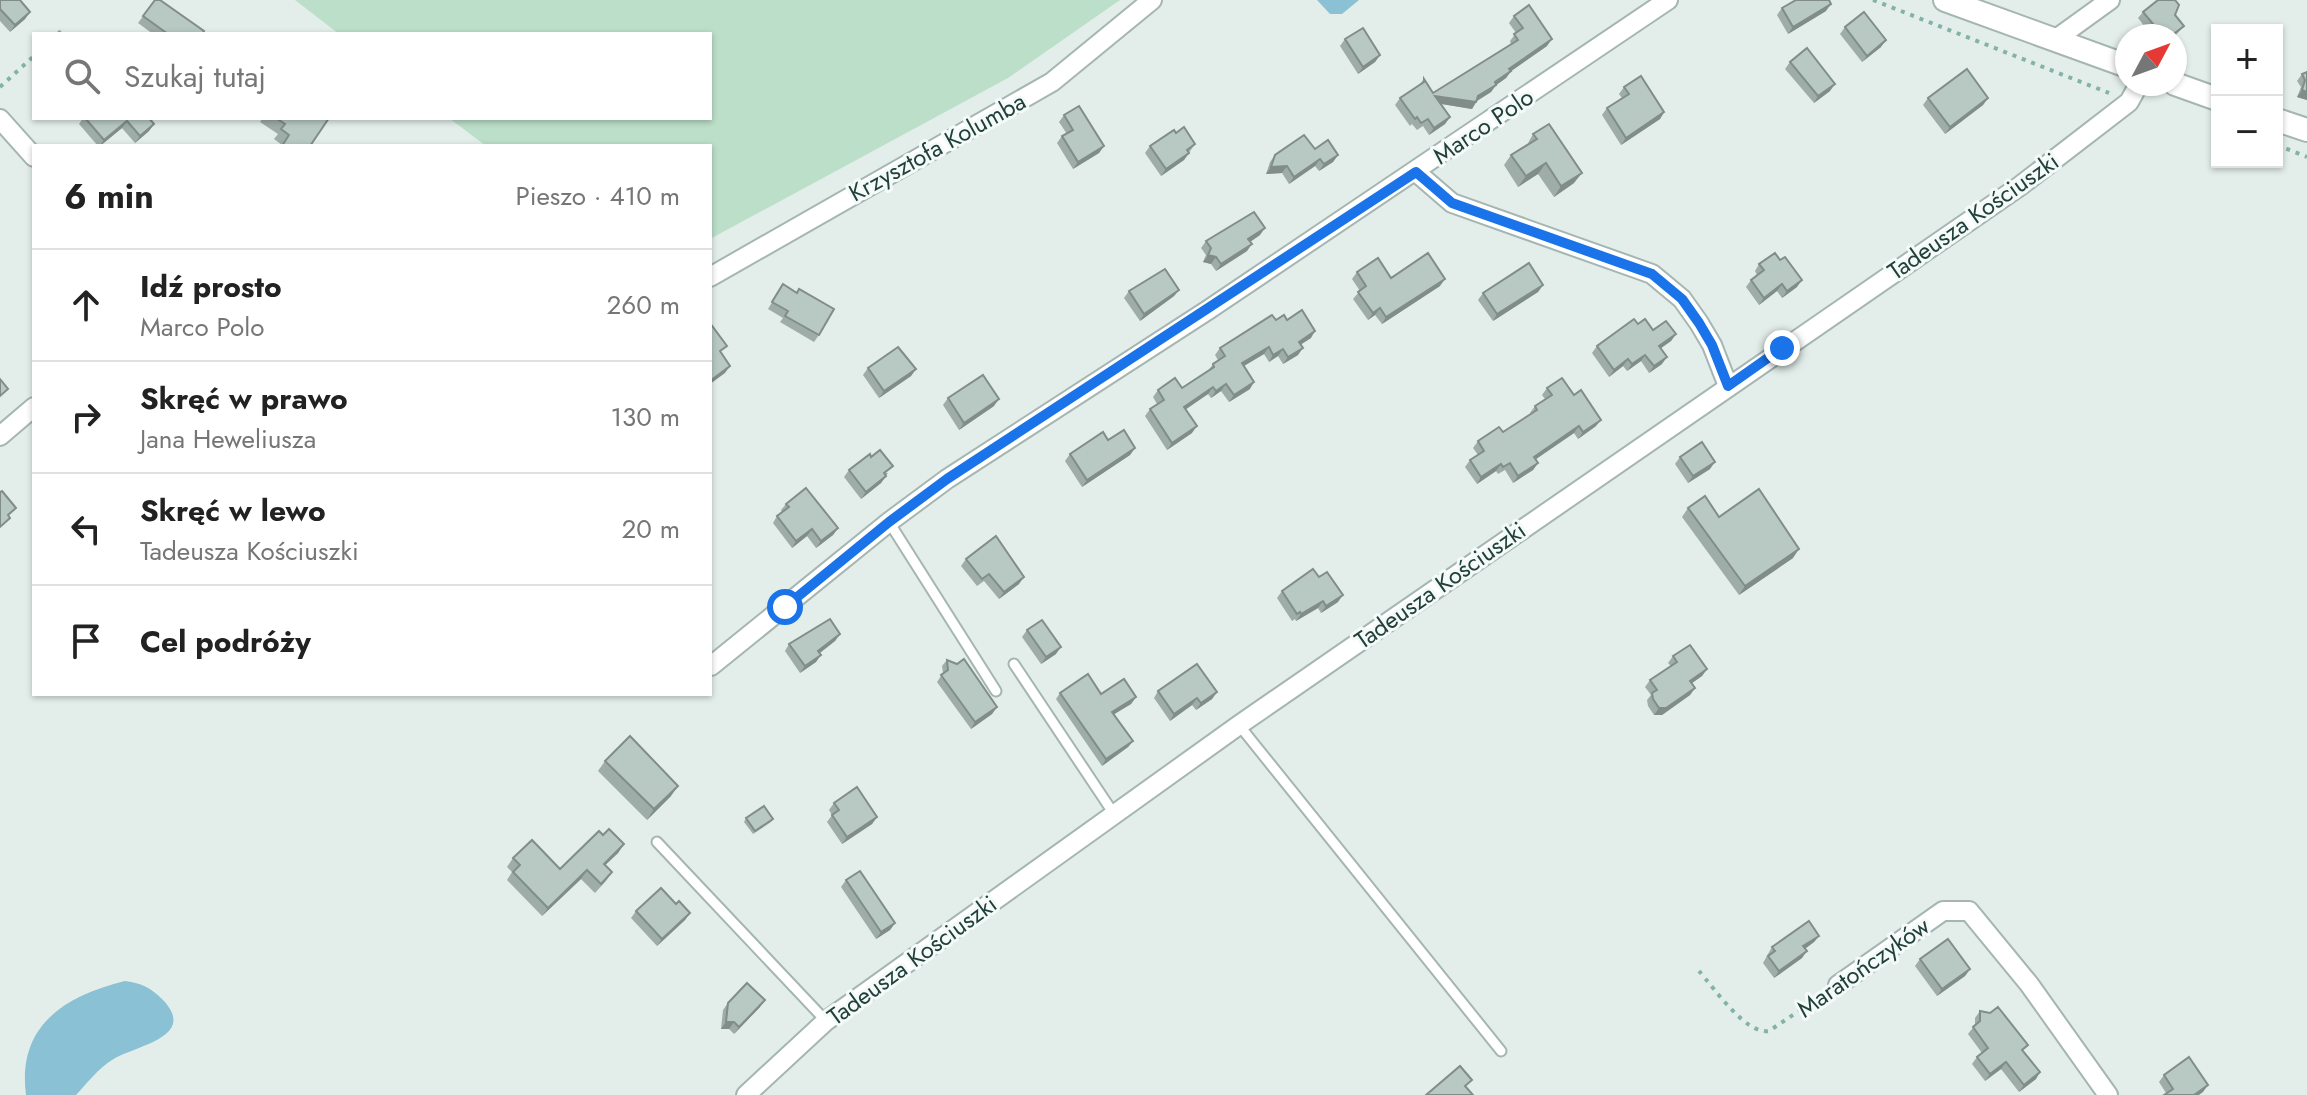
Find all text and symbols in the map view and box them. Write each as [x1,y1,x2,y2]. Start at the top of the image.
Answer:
north arrow [2115,24,2187,96]
map controls [2211,24,2283,168]
button: + [2211,24,2283,96]
search box [32,32,712,120]
icon: search [60,54,104,98]
text: Szukaj tutaj [124,55,266,98]
street label: Marco Polo [1426,79,1540,173]
street label: Krzysztofa Kolumba [842,84,1032,210]
button: − [2211,96,2283,168]
street label: Tadeusza Kościuszki [1880,144,2066,288]
text: 6 min [64,172,154,221]
text: Pieszo · 410 m [515,177,680,215]
text: Idź prosto [140,265,282,308]
icon: ahead [64,283,108,327]
text: 260 m [607,286,680,324]
text: Marco Polo [140,308,264,346]
route end [1764,330,1800,366]
text: Skręć w prawo [140,377,348,420]
icon: right [64,395,108,439]
text: 130 m [610,398,680,436]
text: Jana Heweliusza [140,420,316,458]
text: Skręć w lewo [140,489,326,532]
icon: left [64,507,108,551]
text: 20 m [622,510,680,548]
street label: Tadeusza Kościuszki [1347,513,1533,657]
text: Tadeusza Kościuszki [140,532,359,570]
route start [767,589,803,625]
icon: arrive [64,619,108,663]
text: Cel podróży [140,620,311,663]
street label: Tadeusza Kościuszki [820,887,1004,1033]
street label: Maratończyków [1790,908,1937,1026]

